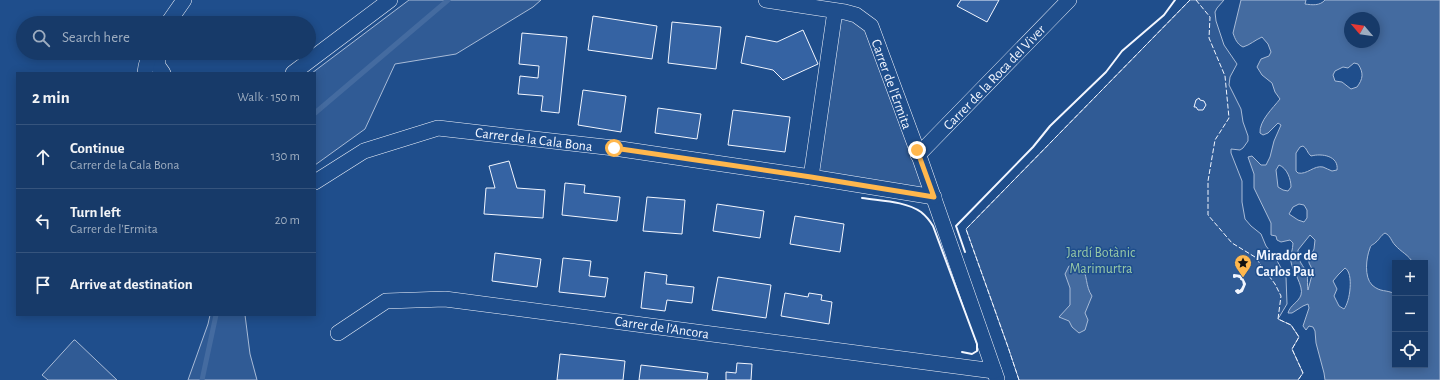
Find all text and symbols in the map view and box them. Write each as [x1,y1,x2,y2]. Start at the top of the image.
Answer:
north arrow [1344,12,1380,48]
search box [16,16,316,60]
street label: Carrer de la Roca del Viver [941,22,1049,133]
icon: search [30,27,52,49]
text: Search here [62,30,130,45]
street label: Carrer de l'Ermita [868,38,914,132]
text: 2 min [32,89,70,106]
text: Walk · 150 m [237,91,300,104]
street label: Carrer de la Cala Bona [474,126,594,154]
route start [605,139,623,157]
text: Continue [70,141,125,156]
route end [908,141,926,159]
icon: ahead [32,146,54,168]
text: 130 m [271,150,300,163]
text: Carrer de la Cala Bona [70,159,180,172]
text: Turn left [70,205,121,220]
icon: left [32,210,54,232]
text: 20 m [275,214,300,227]
text: Carrer de l'Ermita [70,223,158,236]
park label: Jardí Botànic Marimurtra [1067,246,1136,276]
place label: Mirador de Carlos Pau [1256,249,1318,279]
place icon: Mirador de Carlos Pau [1233,253,1253,278]
map controls [1392,260,1428,368]
button: + [1392,260,1428,296]
icon: arrive [32,274,54,296]
text: Arrive at destination [70,277,193,292]
button: − [1392,296,1428,332]
street label: Carrer de l'Ancora [614,314,710,342]
button: locate [1392,332,1428,368]

